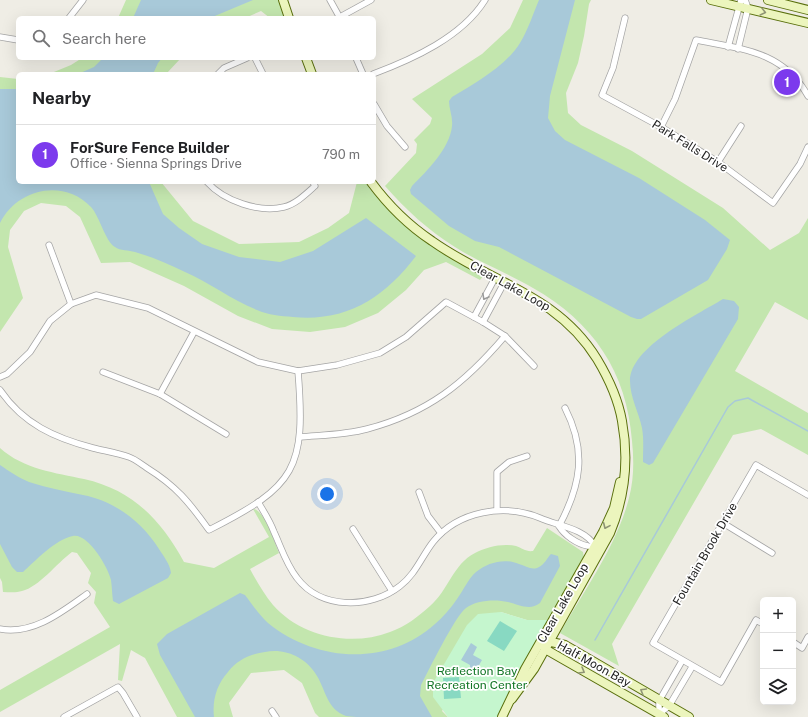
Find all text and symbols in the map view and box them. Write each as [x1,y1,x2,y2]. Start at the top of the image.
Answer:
one-way arrow [759,8,766,16]
search box [16,16,376,60]
icon: search [30,27,52,49]
text: Search here [62,30,146,47]
pin: 1 [774,67,800,97]
text: Nearby [32,88,91,108]
street label: Park Falls Drive [650,117,731,175]
text: ForSure Fence Builder [70,139,230,156]
text: 1 [42,147,48,162]
text: 790 m [322,147,360,162]
text: Office · Sienna Springs Drive [70,156,242,171]
street label: Clear Lake Loop [467,258,553,314]
one-way arrow [482,293,489,301]
your location [317,484,337,504]
street label: Fountain Brook Drive [670,500,740,608]
one-way arrow [602,522,610,529]
street label: Clear Lake Loop [535,561,591,645]
map controls [760,597,796,705]
button: + [760,597,796,633]
button: − [760,633,796,669]
street label: Half Moon Bay [555,638,634,690]
park label: Reflection Bay Recreation Center [427,664,528,692]
one-way arrow [578,666,585,673]
button: layers [760,669,796,705]
one-way arrow [640,688,647,696]

